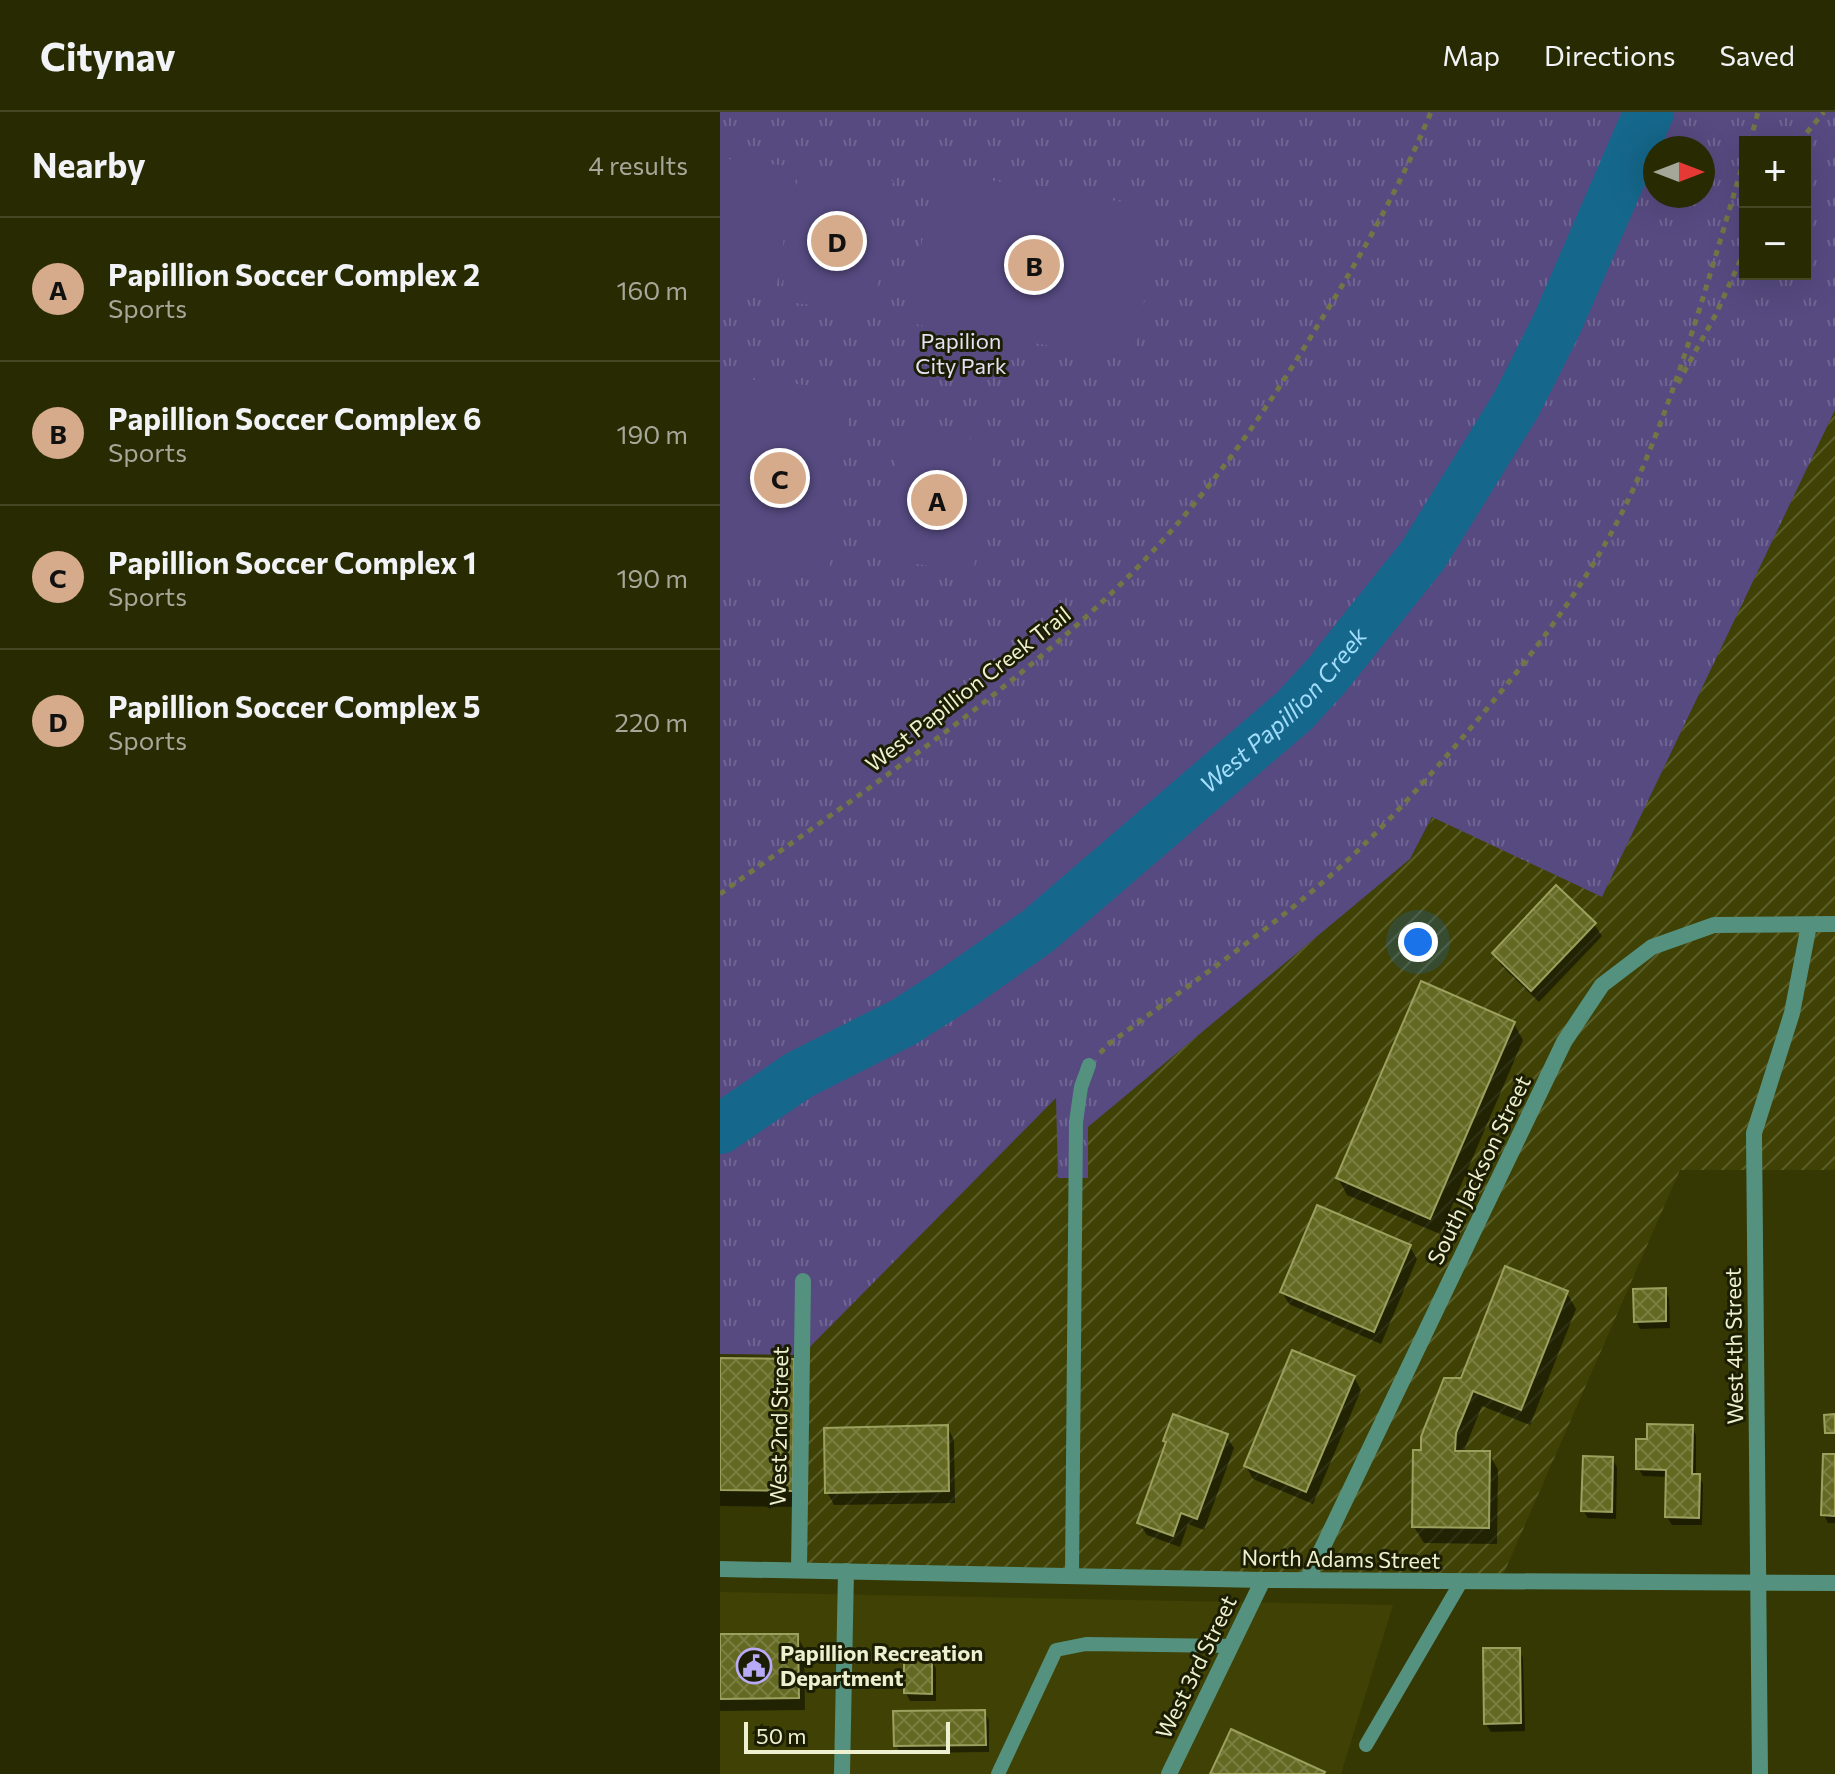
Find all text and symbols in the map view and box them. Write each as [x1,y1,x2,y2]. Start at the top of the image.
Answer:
text: Citynav [40,32,176,79]
text: Map [1442,38,1500,72]
text: Directions [1544,38,1675,72]
text: Saved [1719,38,1795,72]
north arrow [1643,136,1715,208]
map controls [1739,136,1811,280]
button: + [1739,136,1811,208]
text: Nearby [32,143,146,185]
text: 4 results [588,149,688,180]
button: − [1739,208,1811,280]
pin: D [811,211,863,271]
pin: B [1008,235,1060,295]
text: Papillion Soccer Complex 2 [108,255,480,292]
text: A [49,274,67,305]
text: 160 m [616,274,688,305]
text: Sports [108,292,187,323]
park label: Papilion City Park [915,327,1007,379]
text: Papillion Soccer Complex 6 [108,399,482,436]
text: B [49,418,67,449]
text: 190 m [616,418,688,449]
text: Sports [108,436,187,467]
pin: C [754,448,806,508]
pin: A [911,470,963,530]
text: Papillion Soccer Complex 1 [108,543,477,580]
text: C [49,562,67,593]
text: 190 m [616,562,688,593]
text: Sports [108,580,187,611]
street label: West Papillion Creek Trail [860,600,1076,777]
water label: West Papillion Creek [1193,620,1373,798]
text: Papillion Soccer Complex 5 [108,687,481,724]
text: D [48,706,68,737]
text: 220 m [615,706,688,737]
text: Sports [108,724,187,755]
your location [1398,922,1438,962]
street label: South Jackson Street [1421,1071,1536,1269]
street label: West 4th Street [1719,1267,1748,1425]
street label: West 2nd Street [764,1346,793,1506]
street label: North Adams Street [1241,1543,1441,1574]
street label: West 3rd Street [1149,1591,1242,1743]
place label: Papillion Recreation Department [780,1639,983,1691]
public building icon: Papillion Recreation Department [735,1647,773,1685]
scale bar [744,1718,950,1754]
text: 50 m [756,1722,806,1749]

